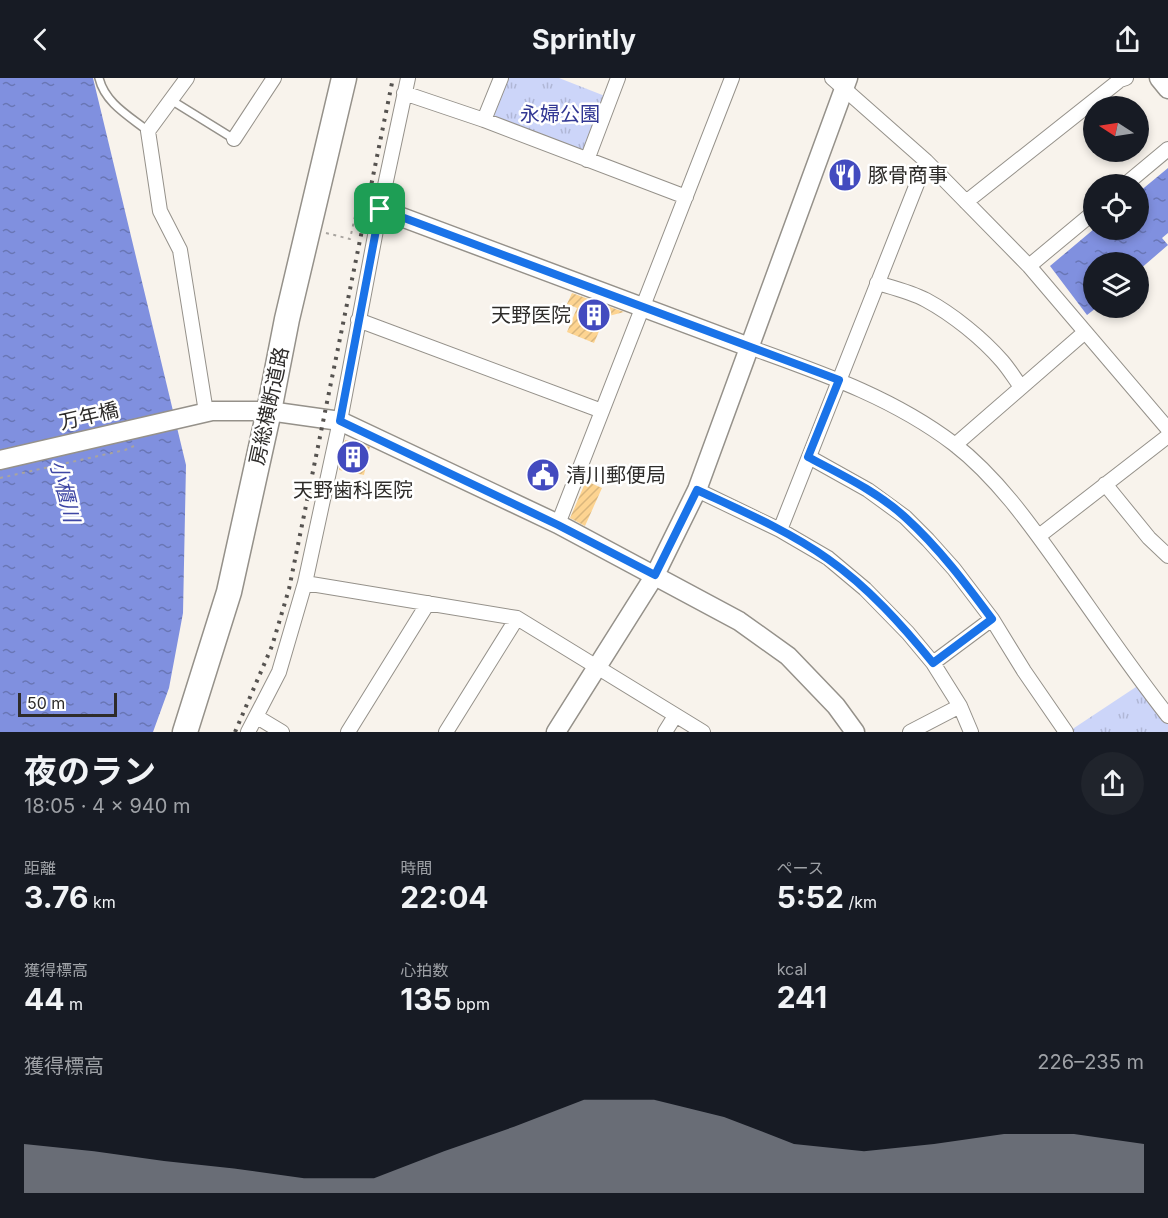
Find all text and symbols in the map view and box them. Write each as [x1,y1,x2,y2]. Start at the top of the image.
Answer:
icon: back [24,23,57,56]
text: Sprintly [532,23,636,56]
icon: share [1111,23,1144,56]
north arrow [1083,96,1149,162]
map controls [1083,96,1149,318]
park label: 永婦公園 [520,102,600,126]
restaurant icon: 豚骨商事 [827,157,863,193]
place label: 豚骨商事 [868,163,948,187]
button: locate [1083,174,1149,240]
pin [354,183,405,234]
icon: arrive [363,192,396,225]
button: layers [1083,252,1149,318]
building icon: 天野医院 [576,297,612,333]
place label: 天野医院 [491,303,571,327]
street label: 房総横断道路 [245,345,293,467]
street label: 万年橋 [57,398,121,434]
building icon: 天野歯科医院 [335,439,371,475]
water label: 小櫃川 [45,457,85,527]
public building icon: 清川郵便局 [525,457,561,493]
place label: 清川郵便局 [566,463,666,487]
place label: 天野歯科医院 [293,478,413,502]
scale bar [18,690,117,718]
text: 50 m [27,693,65,713]
text: 夜のラン [24,751,156,791]
button: share [1081,752,1144,815]
text: 18:05 · 4 × 940 m [24,794,191,818]
text: 距離 [24,858,56,878]
text: 時間 [400,858,432,878]
text: ペース [777,858,824,878]
text: 3.76 [24,879,88,915]
text: 22:04 [400,879,489,915]
text: 5:52 [777,879,844,915]
text: km [88,892,116,912]
text: /km [844,892,877,912]
text: kcal [777,959,807,979]
text: 獲得標高 [24,960,88,980]
text: 心拍数 [400,960,448,980]
text: 241 [777,979,827,1015]
text: 44 [24,981,65,1017]
text: 135 [400,981,452,1017]
text: m [65,994,83,1014]
text: bpm [452,994,490,1014]
text: 226–235 m [1037,1050,1144,1074]
text: 獲得標高 [24,1054,104,1078]

